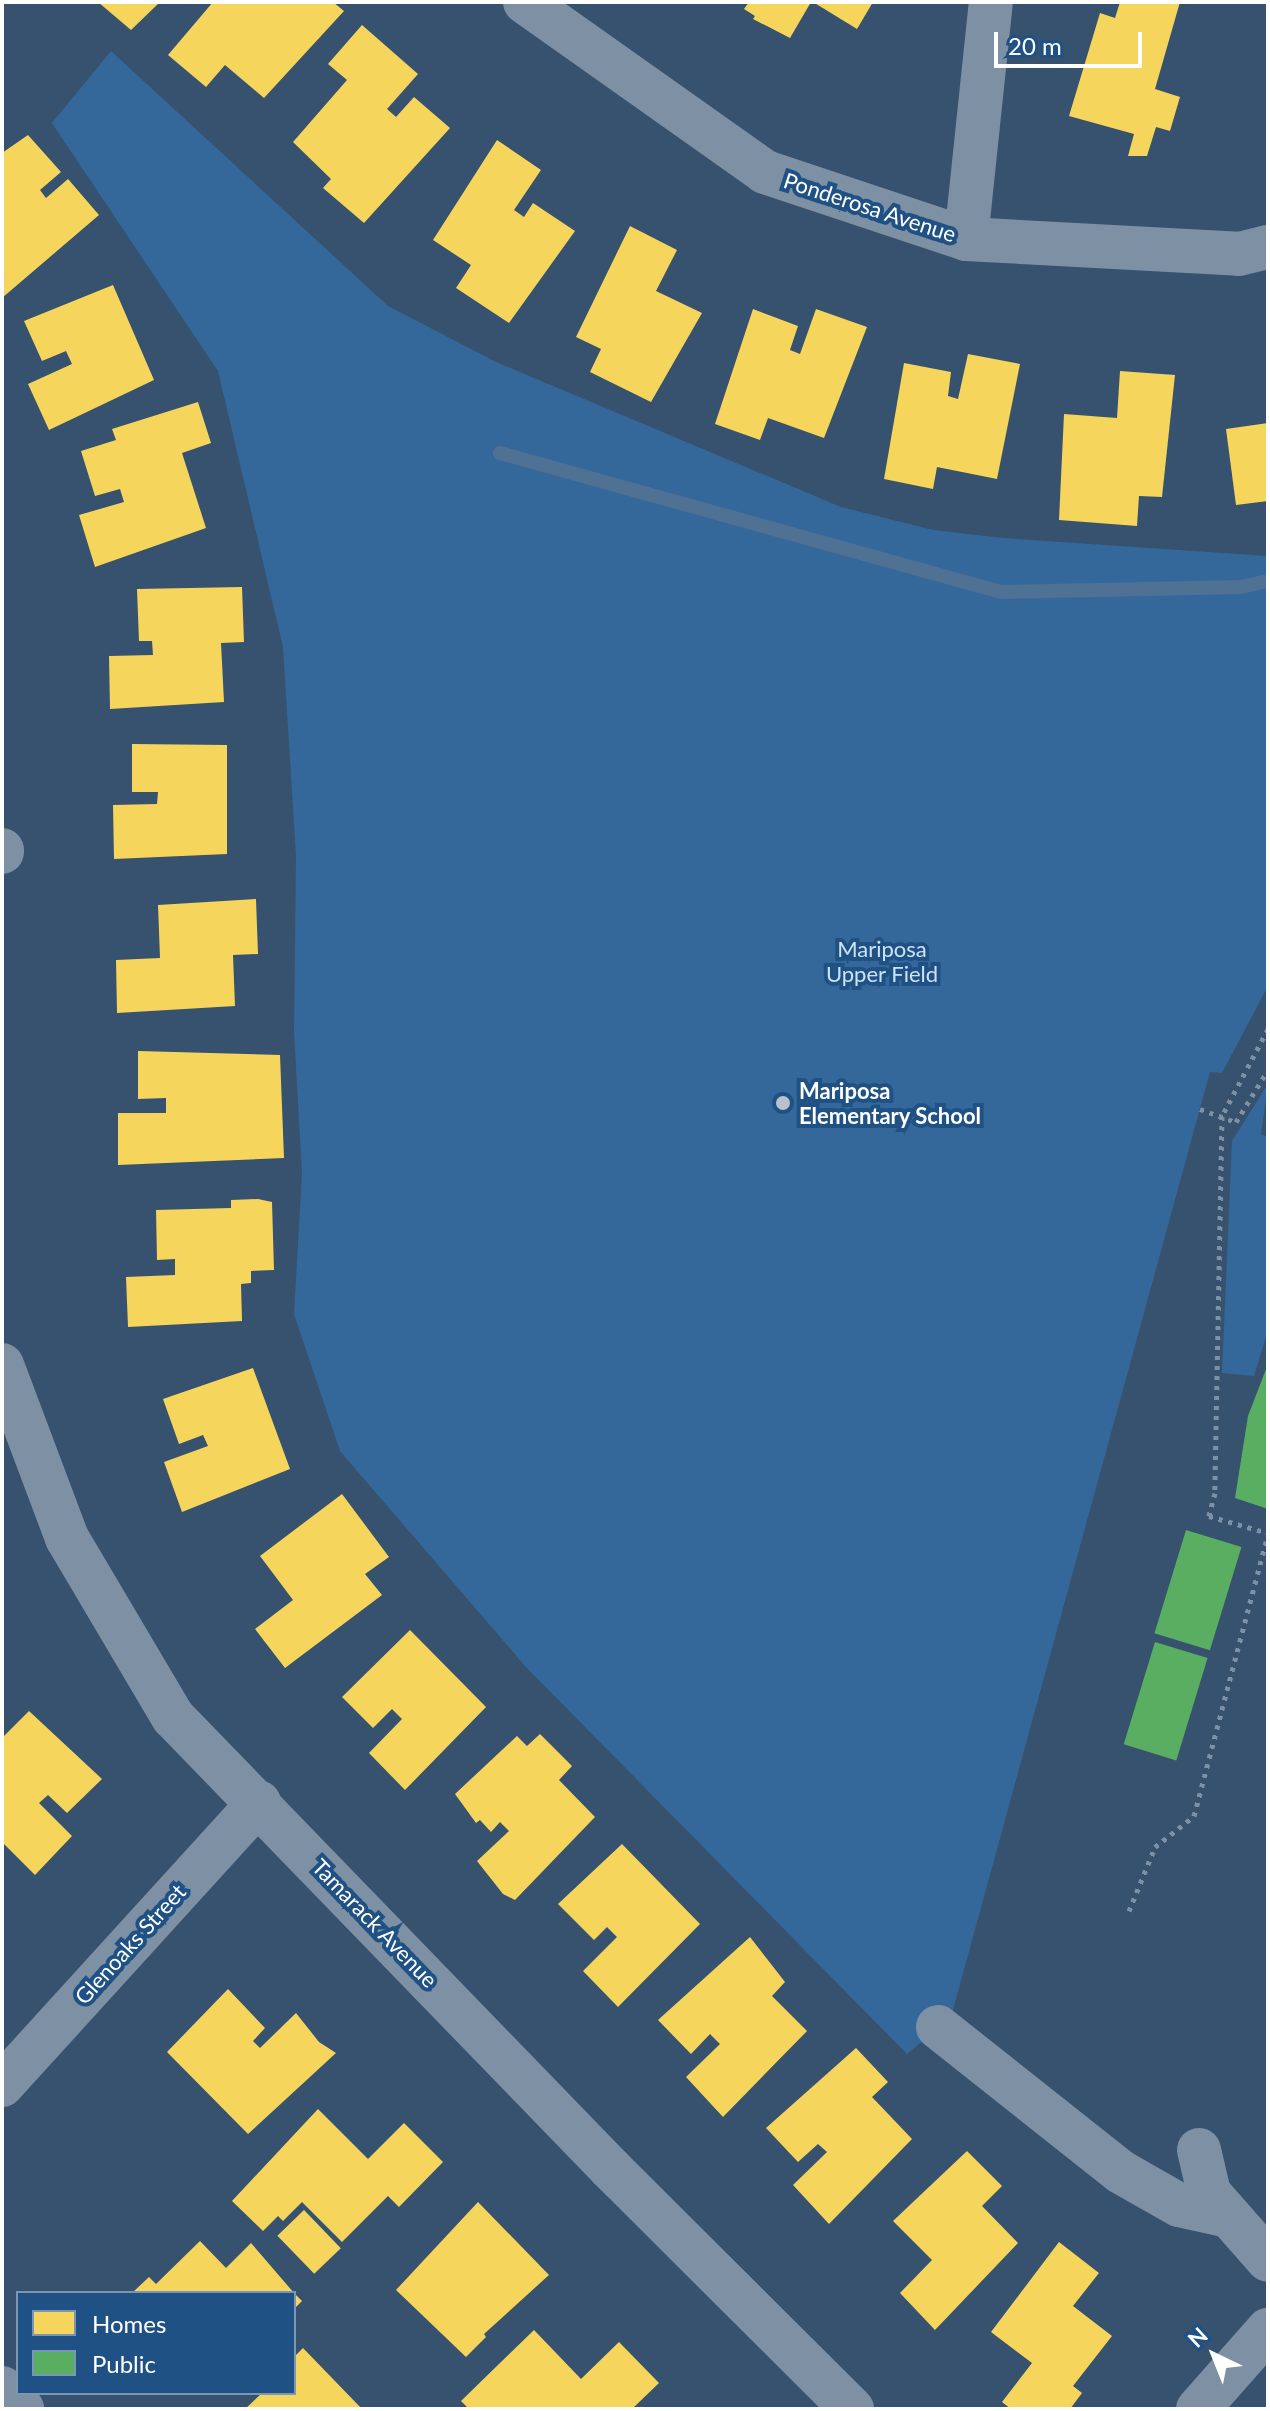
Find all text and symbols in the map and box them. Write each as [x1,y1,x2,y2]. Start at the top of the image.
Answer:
scale bar [998,16,1146,66]
text: 20 m [1008,31,1062,60]
street label: Ponderosa Avenue [780,167,960,247]
park label: Mariposa Upper Field [826,935,938,986]
place label: Mariposa Elementary School [799,1077,982,1128]
marker: Mariposa Elementary School [774,1094,792,1112]
street label: Tamarack Avenue [307,1853,443,1993]
street label: Glenoaks Street [69,1878,191,2010]
legend [16,2291,296,2395]
text: Homes [92,2309,166,2338]
north arrow [1174,2315,1254,2395]
text: N [1182,2321,1213,2353]
text: Public [92,2349,156,2378]

